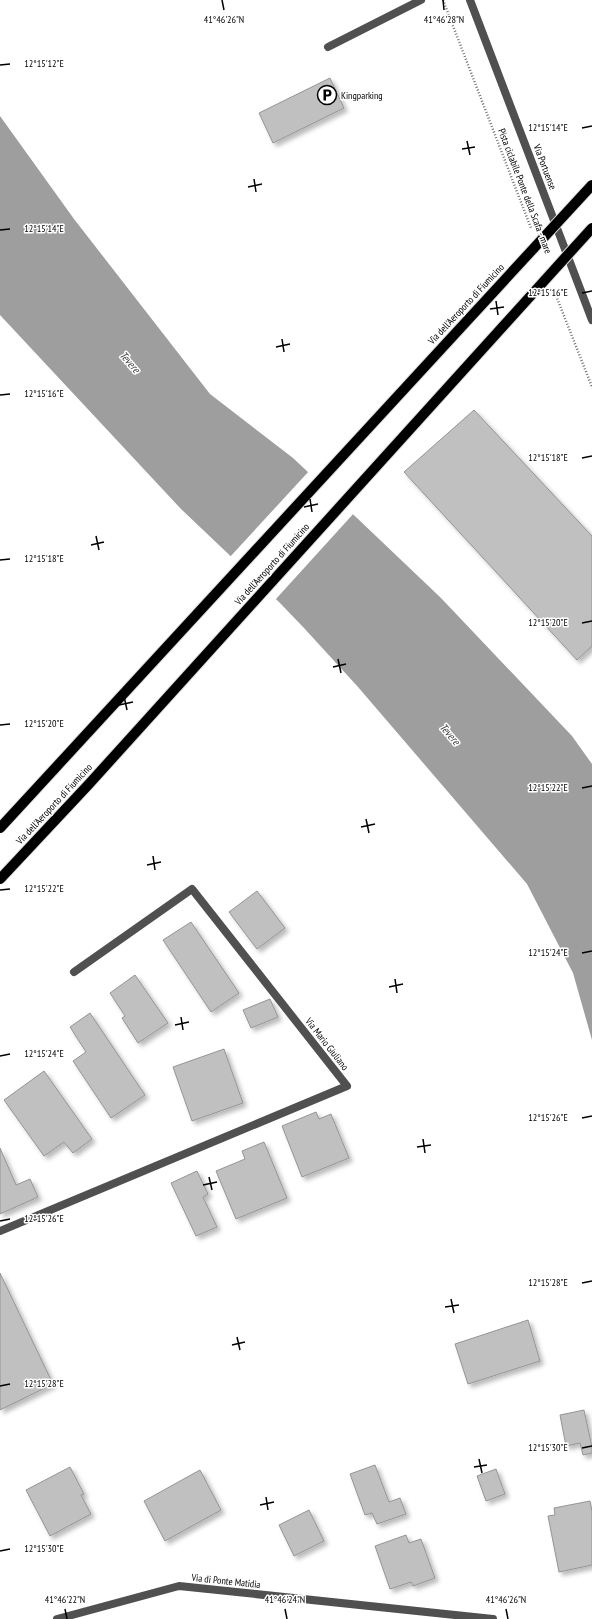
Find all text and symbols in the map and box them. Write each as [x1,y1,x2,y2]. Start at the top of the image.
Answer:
text: 41°46'26"N [204,13,244,26]
text: 41°46'28"N [424,13,464,26]
text: 12°15'12"E [24,57,64,70]
parking icon: Kingparking [316,84,338,106]
place label: Kingparking [341,89,383,102]
text: 12°15'14"E [528,121,568,134]
street label: Pista ciclabile Ponte della Scafa - mare [495,127,555,255]
street label: Via Portuense [530,142,560,192]
text: 12°15'14"E [24,222,64,235]
street label: Via dell'Aeroporto di Fiumicino [424,261,507,348]
text: 12°15'16"E [528,286,568,299]
water label: Tevere [117,348,144,377]
text: 12°15'16"E [24,387,64,400]
text: 12°15'18"E [528,451,568,464]
street label: Via dell'Aeroporto di Fiumicino [231,520,312,608]
text: 12°15'18"E [24,552,64,565]
text: 12°15'20"E [528,616,568,629]
text: 12°15'20"E [24,717,64,730]
water label: Tevere [437,720,464,749]
street label: Via dell'Aeroporto di Fiumicino [12,761,95,848]
text: 12°15'22"E [528,781,568,794]
text: 12°15'22"E [24,882,64,895]
text: 12°15'24"E [528,946,568,959]
street label: Via Mario Giuliano [302,1014,352,1073]
text: 12°15'24"E [24,1047,64,1060]
text: 12°15'26"E [528,1111,568,1124]
text: 12°15'26"E [24,1212,64,1225]
text: 12°15'28"E [528,1276,568,1289]
text: 12°15'28"E [24,1377,64,1390]
text: 12°15'30"E [528,1441,568,1454]
text: 12°15'30"E [24,1542,64,1555]
street label: Via di Ponte Matidia [190,1571,261,1591]
text: 41°46'22"N [45,1593,85,1606]
text: 41°46'24"N [265,1593,305,1606]
text: 41°46'26"N [486,1593,526,1606]

